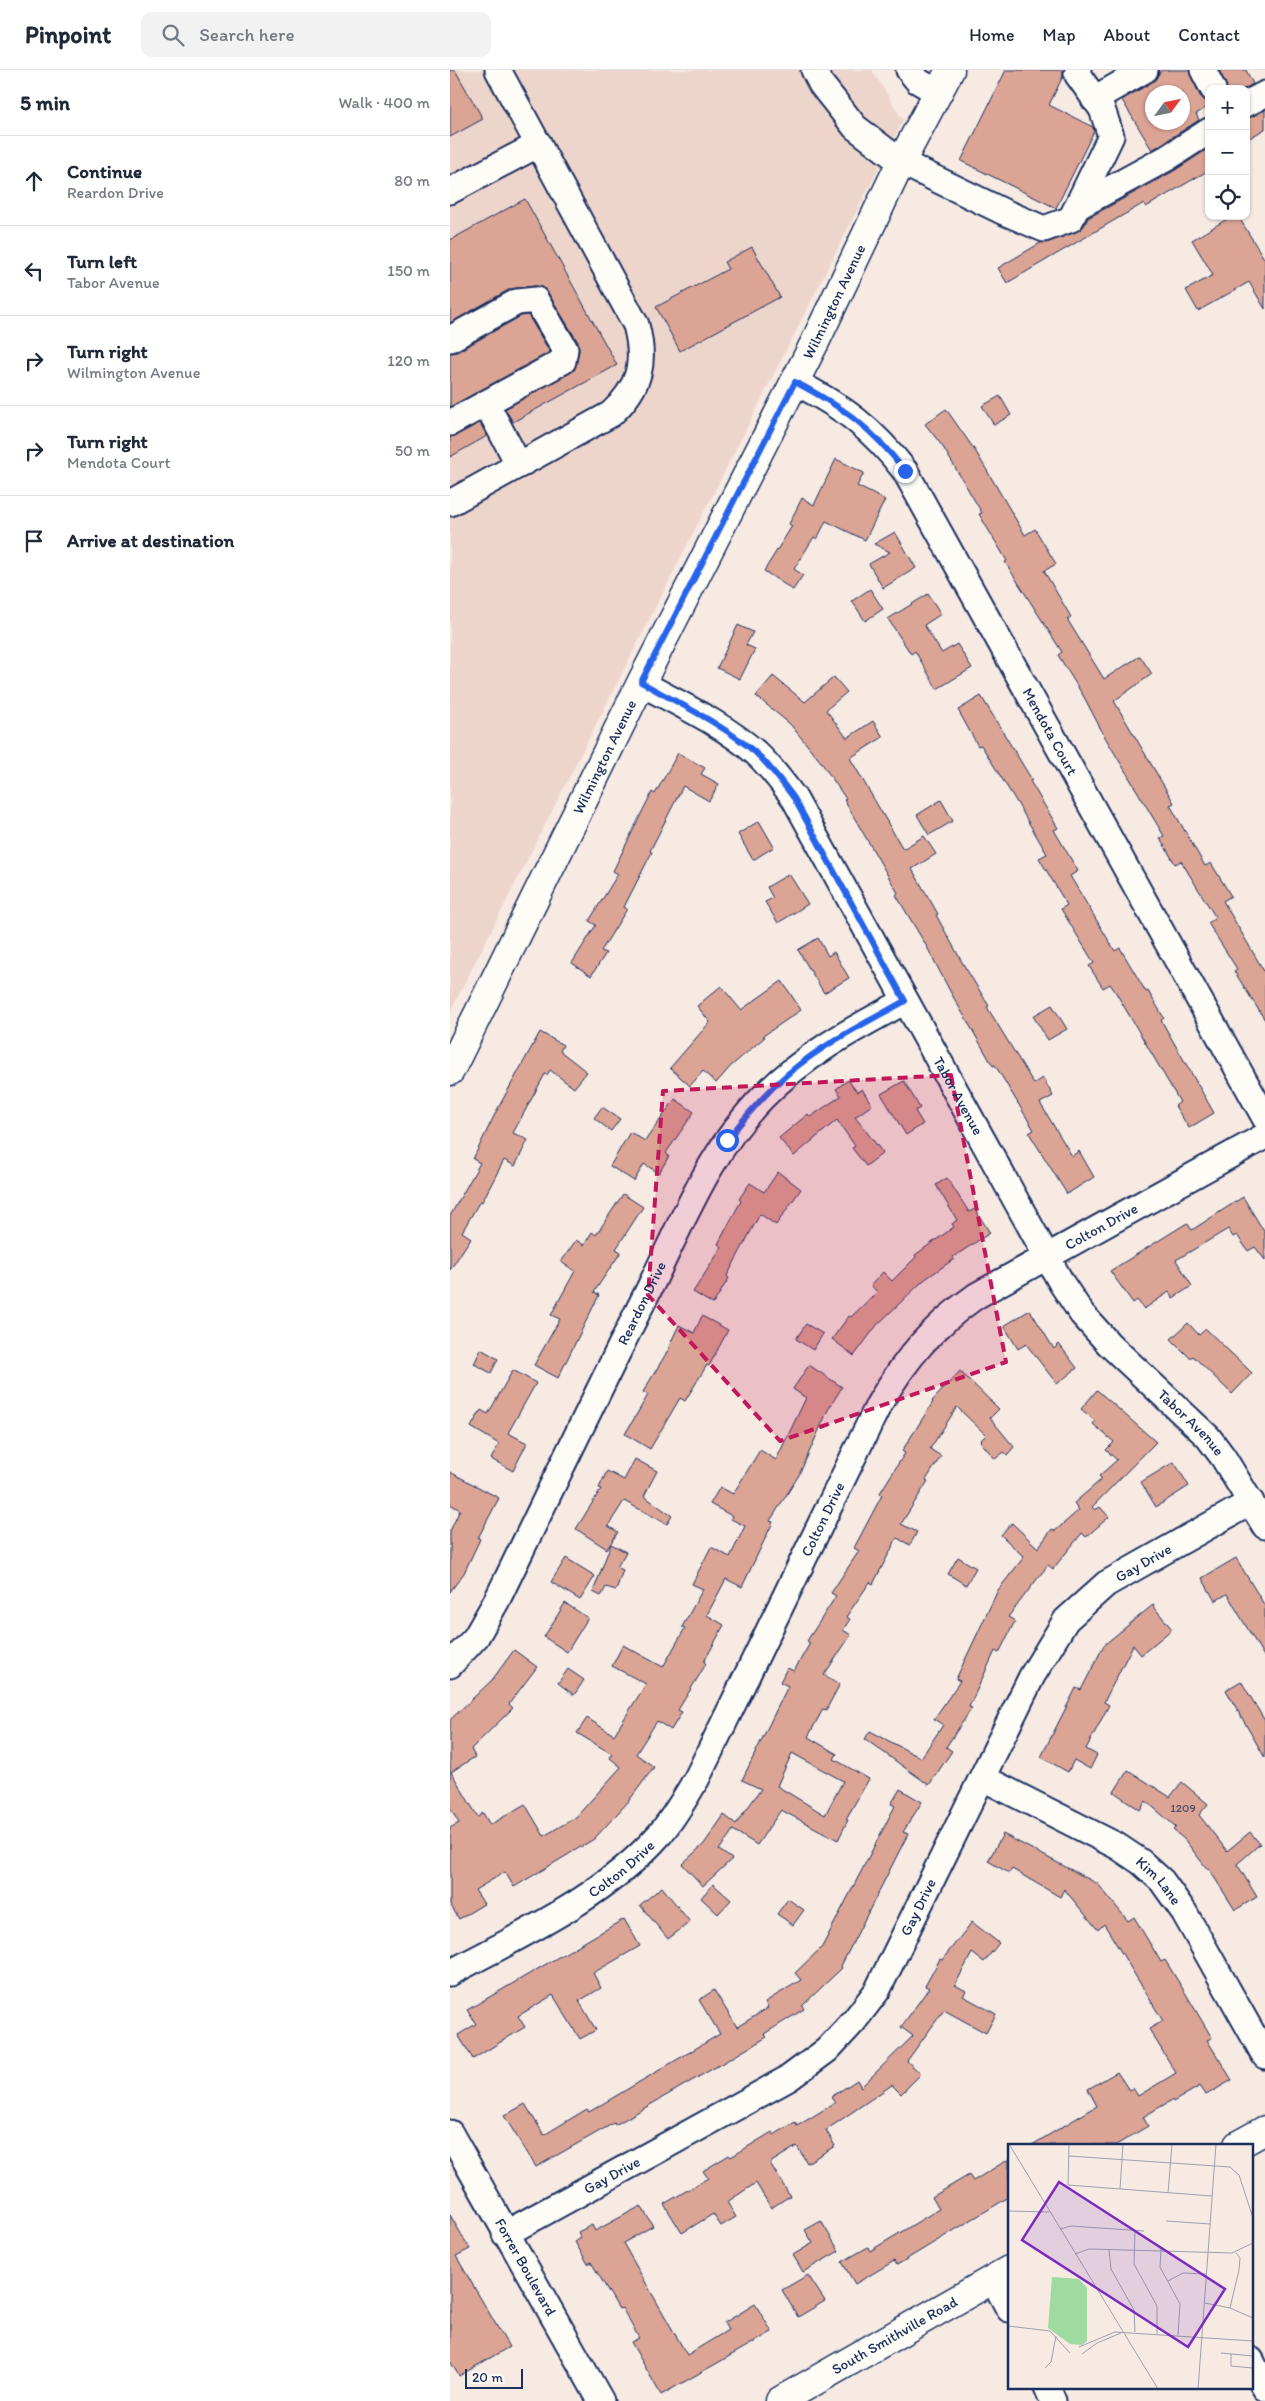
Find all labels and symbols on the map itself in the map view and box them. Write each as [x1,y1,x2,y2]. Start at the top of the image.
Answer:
north arrow [1145,85,1190,130]
street label: Wilmington Avenue [799,241,869,362]
route end [894,460,917,483]
street label: Mendota Court [1018,685,1082,779]
street label: Wilmington Avenue [569,697,640,817]
street label: Tabor Avenue [929,1053,987,1138]
route start [716,1129,739,1152]
street label: Colton Drive [1062,1199,1141,1254]
street label: Reardon Drive [614,1259,670,1348]
street label: Tabor Avenue [1154,1386,1228,1459]
street label: Colton Drive [797,1479,849,1560]
street label: Gay Drive [1112,1540,1175,1586]
house number: 1209 [1170,1801,1196,1815]
street label: Colton Drive [585,1837,658,1902]
street label: Kim Lane [1132,1853,1185,1909]
street label: Gay Drive [897,1876,940,1939]
inset map [1008,2144,1252,2388]
street label: Gay Drive [581,2153,643,2198]
street label: Forrer Boulevard [491,2215,561,2320]
street label: South Smithville Road [829,2292,961,2378]
scale bar [465,2366,522,2389]

